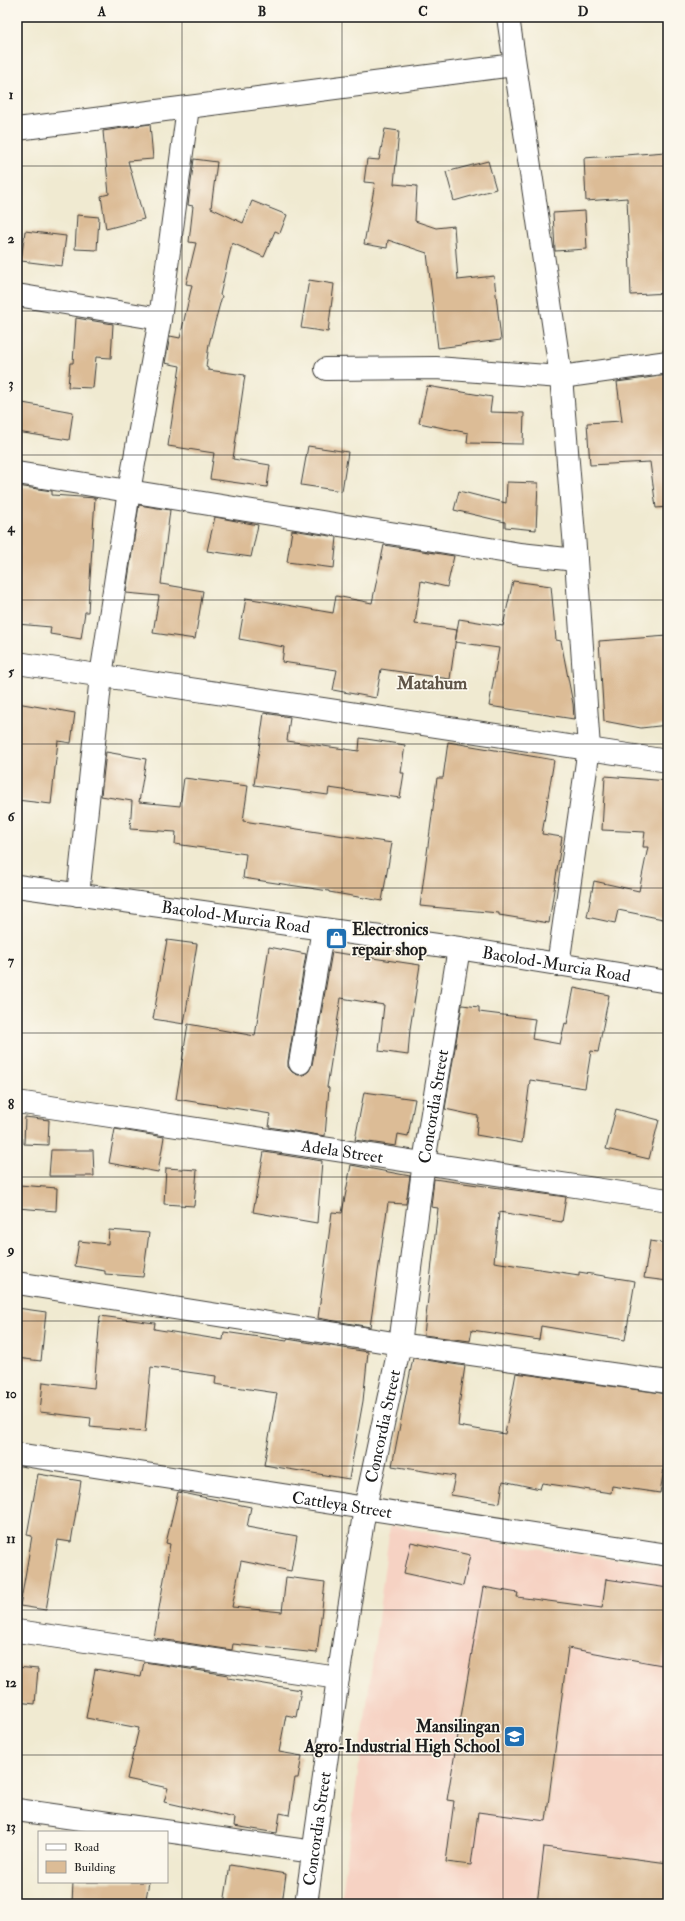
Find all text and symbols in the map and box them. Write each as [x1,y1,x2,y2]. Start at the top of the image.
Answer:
text: A [97,4,107,20]
text: B [258,4,266,20]
text: C [418,4,428,20]
text: D [578,4,589,20]
text: 1 [9,87,14,103]
text: 2 [8,231,15,247]
text: 3 [9,376,14,392]
text: 4 [6,520,15,536]
text: 5 [8,664,14,680]
district label: Matahum [396,672,468,695]
text: 6 [8,809,16,825]
street label: Bacolod-Murcia Road [160,896,312,938]
place label: Electronics repair shop [351,919,429,961]
shop icon: Electronics repair shop [324,926,350,952]
street label: Bacolod-Murcia Road [481,941,633,986]
text: 7 [8,953,15,969]
street label: Concordia Street [413,1047,453,1165]
text: 8 [8,1097,14,1113]
street label: Adela Street [299,1134,385,1168]
text: 9 [6,1242,15,1258]
street label: Concordia Street [360,1367,405,1485]
text: 10 [5,1386,17,1402]
street label: Cattleya Street [291,1486,394,1523]
text: 11 [6,1531,16,1547]
text: 12 [5,1675,17,1691]
place label: Mansilingan Agro-Industrial High School [303,1716,501,1758]
school or university icon: Mansilingan Agro-Industrial High School [502,1723,528,1749]
street label: Concordia Street [298,1770,335,1887]
text: 13 [6,1819,16,1835]
legend [38,1831,168,1883]
text: Road [74,1840,99,1855]
text: Building [74,1860,117,1875]

